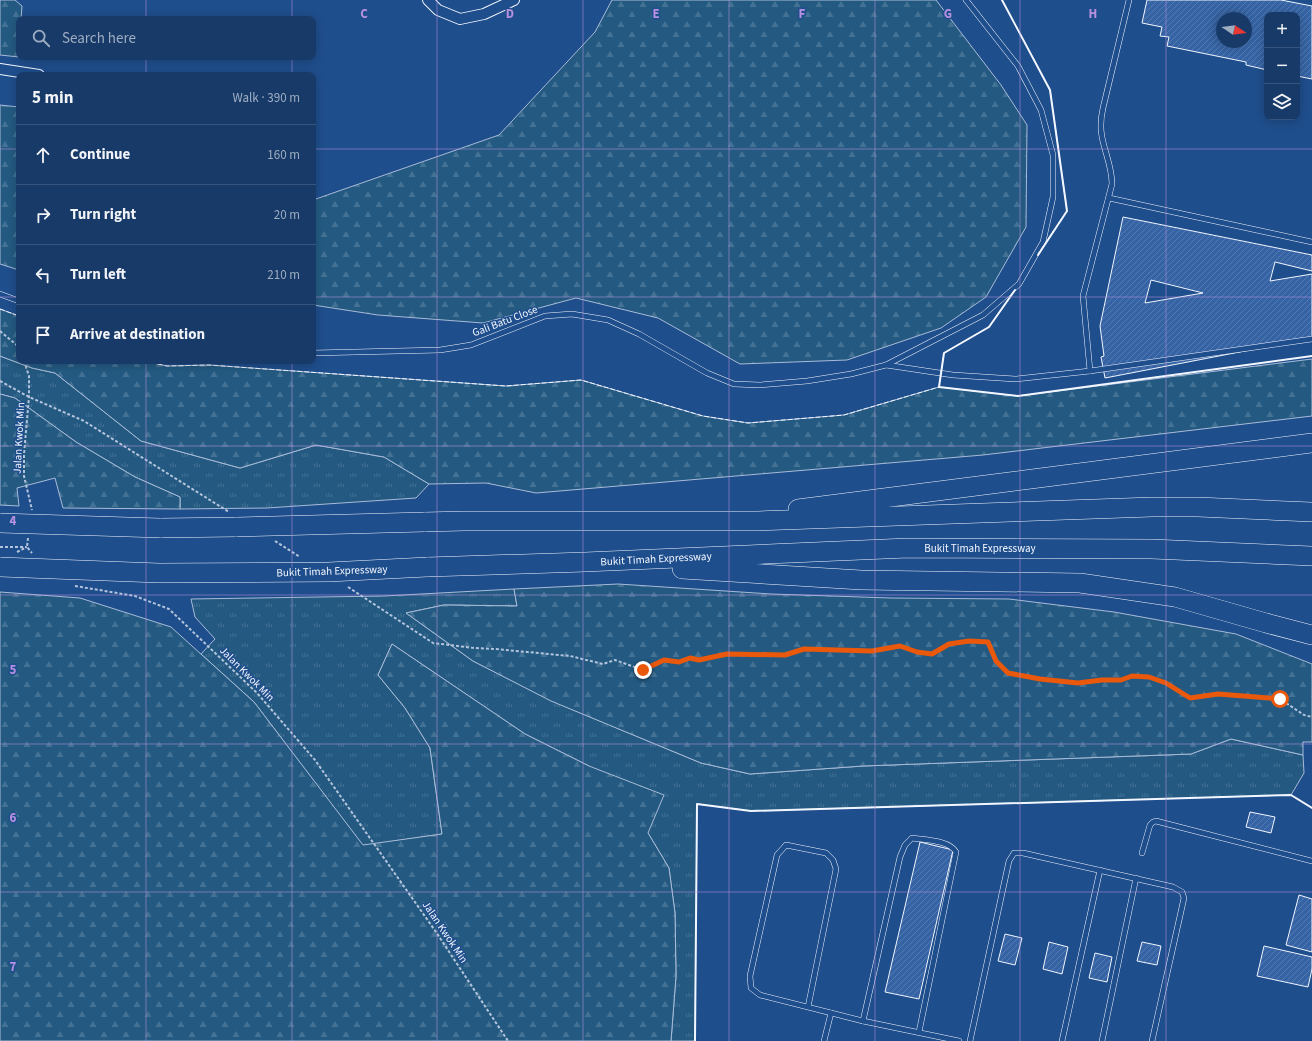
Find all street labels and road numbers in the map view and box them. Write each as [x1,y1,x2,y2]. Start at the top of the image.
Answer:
street label: Gali Batu Close [470,301,540,340]
street label: Jalan Kwok Min [10,402,28,474]
street label: Bukit Timah Expressway [924,541,1036,556]
street label: Bukit Timah Expressway [600,549,712,569]
street label: Bukit Timah Expressway [276,562,388,580]
street label: Jalan Kwok Min [216,643,278,705]
street label: Jalan Kwok Min [419,898,471,966]

